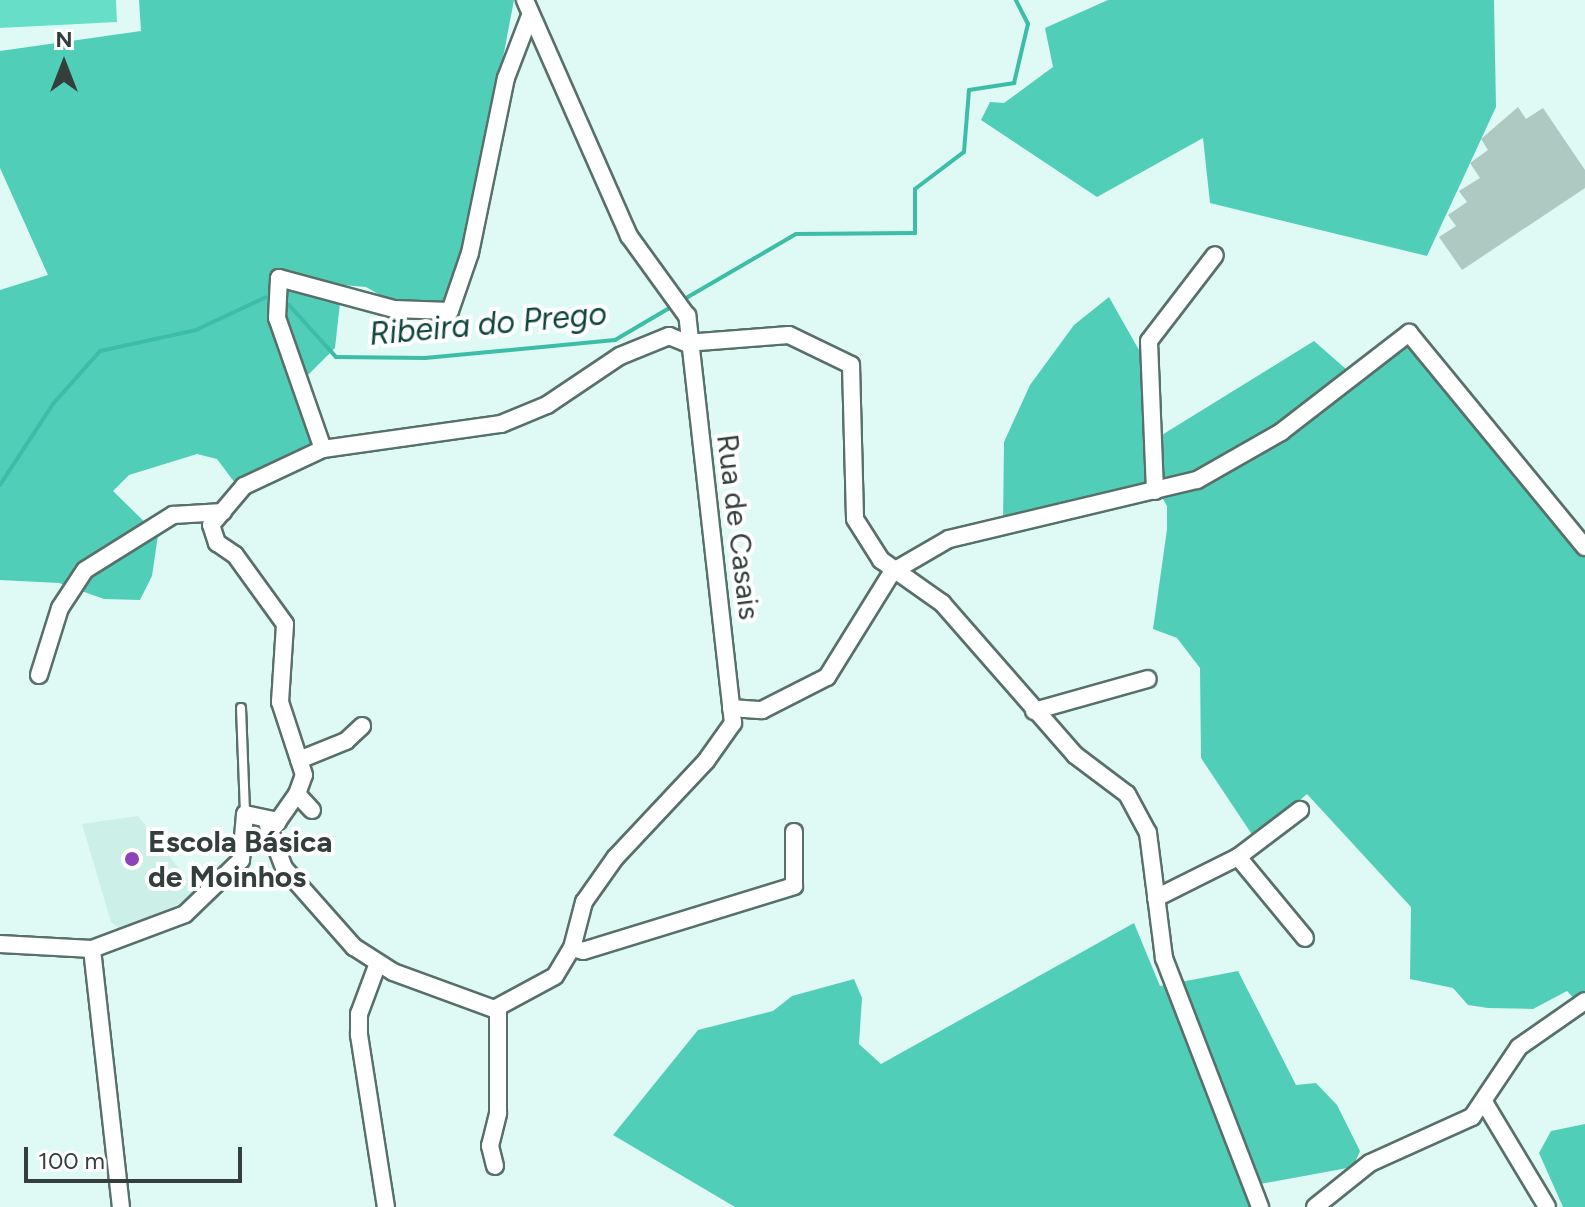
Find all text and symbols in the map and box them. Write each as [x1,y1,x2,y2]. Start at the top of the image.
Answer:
north arrow [24,24,104,104]
text: N [55,26,73,53]
water label: Ribeira do Prego [368,294,608,354]
street label: Rua de Casais [709,432,767,622]
place label: Escola Básica de Moinhos [148,824,332,894]
marker: Escola Básica de Moinhos [123,850,141,868]
scale bar [28,1131,246,1181]
text: 100 m [38,1146,105,1175]

